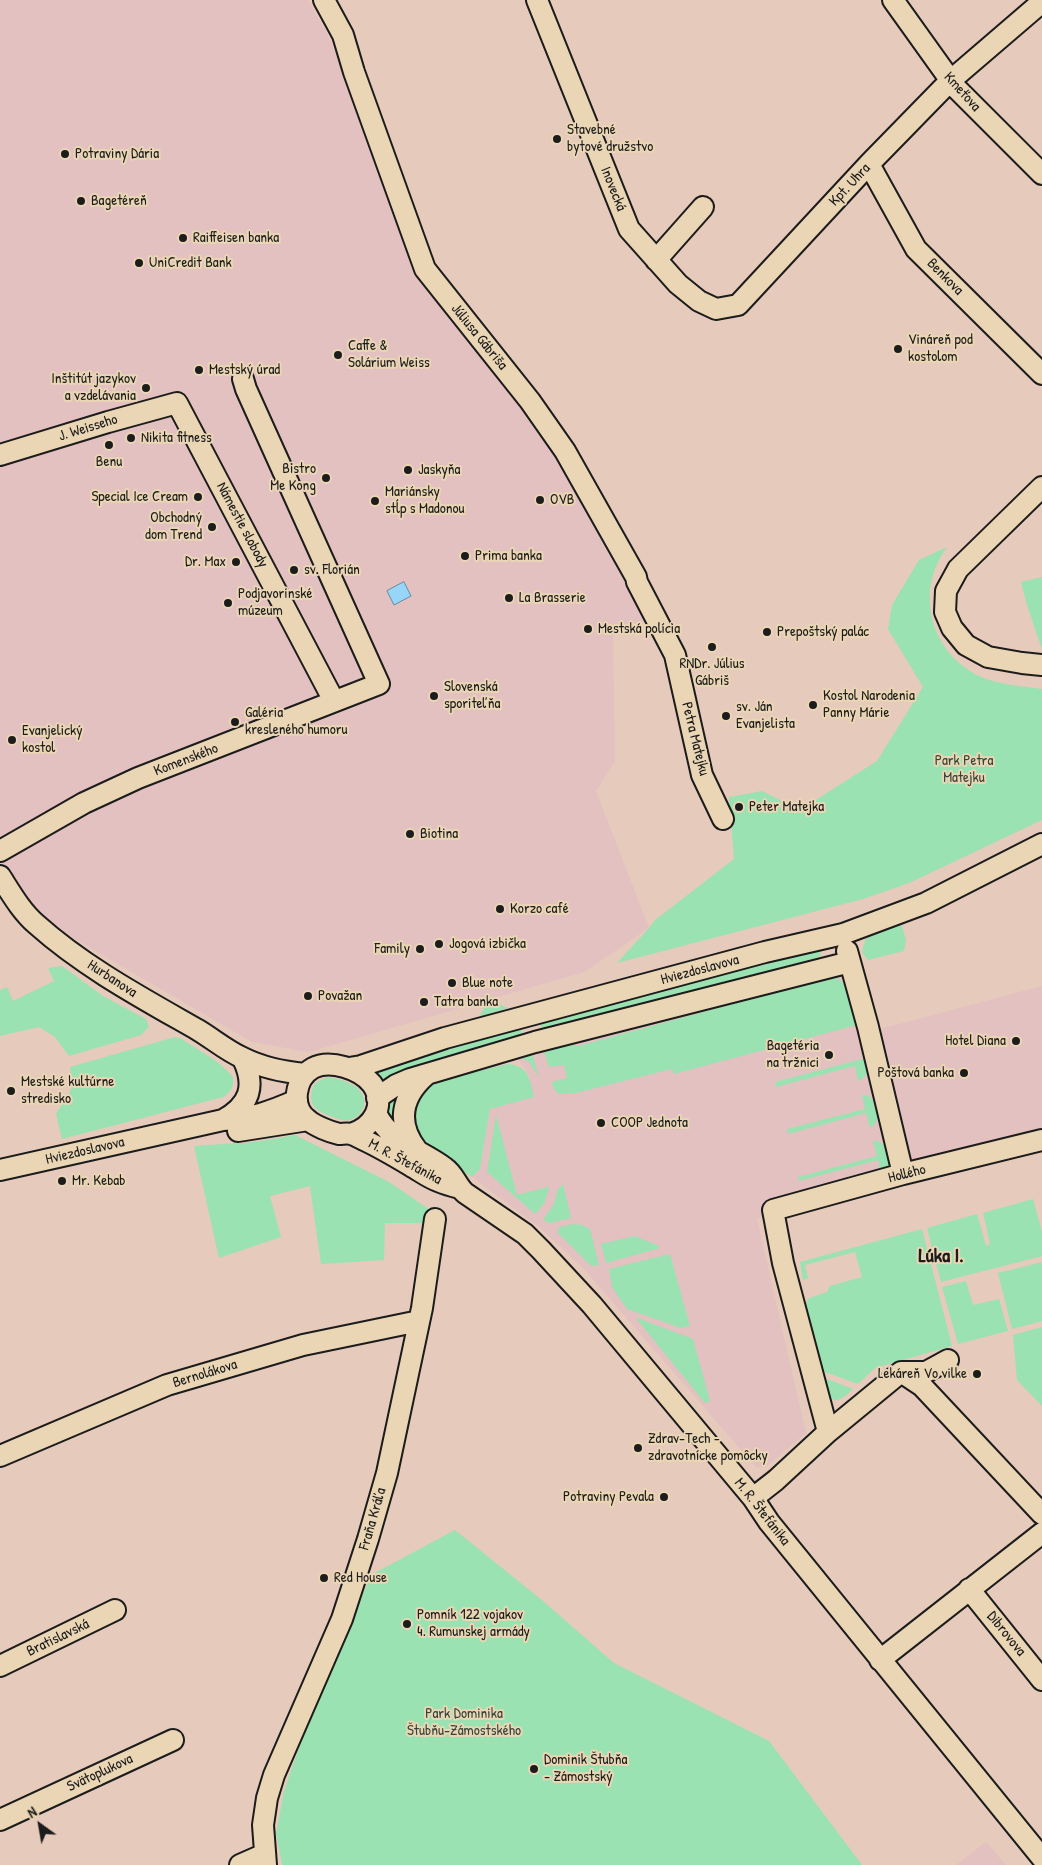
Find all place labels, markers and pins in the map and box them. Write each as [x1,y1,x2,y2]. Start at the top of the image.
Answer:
place label: Stavebné bytové družstvo [567,121,653,156]
marker: Stavebné bytové družstvo [551,133,563,145]
place label: Potraviny Dária [75,145,159,163]
marker: Potraviny Dária [59,148,71,160]
place label: Bagetéreň [91,192,147,210]
marker: Bagetéreň [75,195,87,207]
place label: Raiffeisen banka [193,229,279,247]
marker: Raiffeisen banka [177,232,189,244]
place label: UniCredit Bank [149,254,232,272]
marker: UniCredit Bank [133,257,145,269]
place label: Vináreň pod kostolom [908,331,973,366]
place label: Caffe & Solárium Weiss [348,337,430,372]
marker: Vináreň pod kostolom [892,343,904,355]
marker: Caffe & Solárium Weiss [332,349,344,361]
place label: Mestský úrad [209,361,280,379]
marker: Mestský úrad [193,364,205,376]
place label: Inštitút jazykov a vzdelávania [51,370,136,405]
marker: Inštitút jazykov a vzdelávania [140,382,152,394]
place label: Nikita fitness [141,429,212,447]
marker: Nikita fitness [125,432,137,444]
marker: Benu [103,439,115,451]
place label: Benu [96,453,122,471]
place label: Bistro Me Kong [270,460,316,495]
place label: Jaskyňa [418,461,460,479]
marker: Jaskyňa [402,464,414,476]
marker: Bistro Me Kong [320,472,332,484]
place label: Mariánsky stĺp s Madonou [385,483,465,518]
place label: Special Ice Cream [91,488,188,506]
marker: Special Ice Cream [192,491,204,503]
place label: OVB [550,491,574,509]
marker: OVB [534,494,546,506]
marker: Mariánsky stĺp s Madonou [369,495,381,507]
place label: Obchodný dom Trend [145,509,202,544]
marker: Obchodný dom Trend [206,521,218,533]
place label: Prima banka [475,547,542,565]
marker: Prima banka [459,550,471,562]
place label: Dr. Max [185,553,226,571]
marker: Dr. Max [230,556,242,568]
place label: sv. Florián [304,561,360,579]
marker: sv. Florián [288,564,300,576]
place label: Podjavorinské múzeum [238,585,312,620]
place label: La Brasserie [519,589,586,607]
marker: La Brasserie [503,592,515,604]
marker: Podjavorinské múzeum [222,597,234,609]
place label: Mestská polícia [598,620,680,638]
marker: Mestská polícia [582,623,594,635]
place label: Prepoštský palác [777,623,869,641]
marker: Prepoštský palác [761,626,773,638]
marker: RNDr. Július Gábriš [706,641,718,653]
place label: RNDr. Július Gábriš [679,655,745,690]
place label: Slovenská sporiteľňa [444,678,500,713]
place label: Kostol Narodenia Panny Márie [823,687,915,722]
marker: Slovenská sporiteľňa [428,690,440,702]
place label: sv. Ján Evanjelista [736,698,795,733]
marker: Kostol Narodenia Panny Márie [807,699,819,711]
place label: Galéria kresleného humoru [245,704,348,739]
marker: sv. Ján Evanjelista [720,710,732,722]
marker: Galéria kresleného humoru [229,716,241,728]
place label: Evanjelický kostol [22,722,83,757]
marker: Evanjelický kostol [6,734,18,746]
place label: Peter Matejka [749,798,824,816]
marker: Peter Matejka [733,801,745,813]
place label: Biotina [420,825,458,843]
marker: Biotina [404,828,416,840]
place label: Korzo café [510,900,569,918]
marker: Korzo café [494,903,506,915]
place label: Jogová izbička [449,935,526,953]
marker: Jogová izbička [433,938,445,950]
place label: Family [375,940,410,958]
marker: Family [414,943,426,955]
place label: Blue note [462,974,513,992]
marker: Blue note [446,977,458,989]
place label: Považan [318,987,362,1005]
marker: Považan [302,990,314,1002]
place label: Tatra banka [434,993,498,1011]
marker: Tatra banka [418,996,430,1008]
place label: Hotel Diana [945,1032,1006,1050]
marker: Hotel Diana [1010,1035,1022,1047]
place label: Bagetéria na tržnici [766,1037,819,1072]
marker: Bagetéria na tržnici [823,1049,835,1061]
place label: Poštová banka [877,1064,954,1082]
marker: Poštová banka [958,1067,970,1079]
place label: Mestské kultúrne stredisko [21,1073,114,1108]
marker: Mestské kultúrne stredisko [5,1085,17,1097]
place label: COOP Jednota [611,1114,688,1132]
marker: COOP Jednota [595,1117,607,1129]
place label: Mr. Kebab [72,1172,125,1190]
marker: Mr. Kebab [56,1175,68,1187]
place label: Lekáreň Vo vilke [878,1365,967,1383]
marker: Lekáreň Vo vilke [971,1368,983,1380]
place label: Zdrav-Tech - zdravotnícke pomôcky [648,1430,768,1465]
marker: Zdrav-Tech - zdravotnícke pomôcky [632,1442,644,1454]
place label: Potraviny Pevala [563,1488,654,1506]
marker: Potraviny Pevala [658,1491,670,1503]
place label: Red House [334,1569,387,1587]
marker: Red House [318,1572,330,1584]
place label: Pomník 122 vojakov 4. Rumunskej armády [417,1606,530,1641]
marker: Pomník 122 vojakov 4. Rumunskej armády [401,1618,413,1630]
place label: Dominik Štubňa - Zámostský [544,1751,627,1786]
marker: Dominik Štubňa - Zámostský [528,1763,540,1775]

